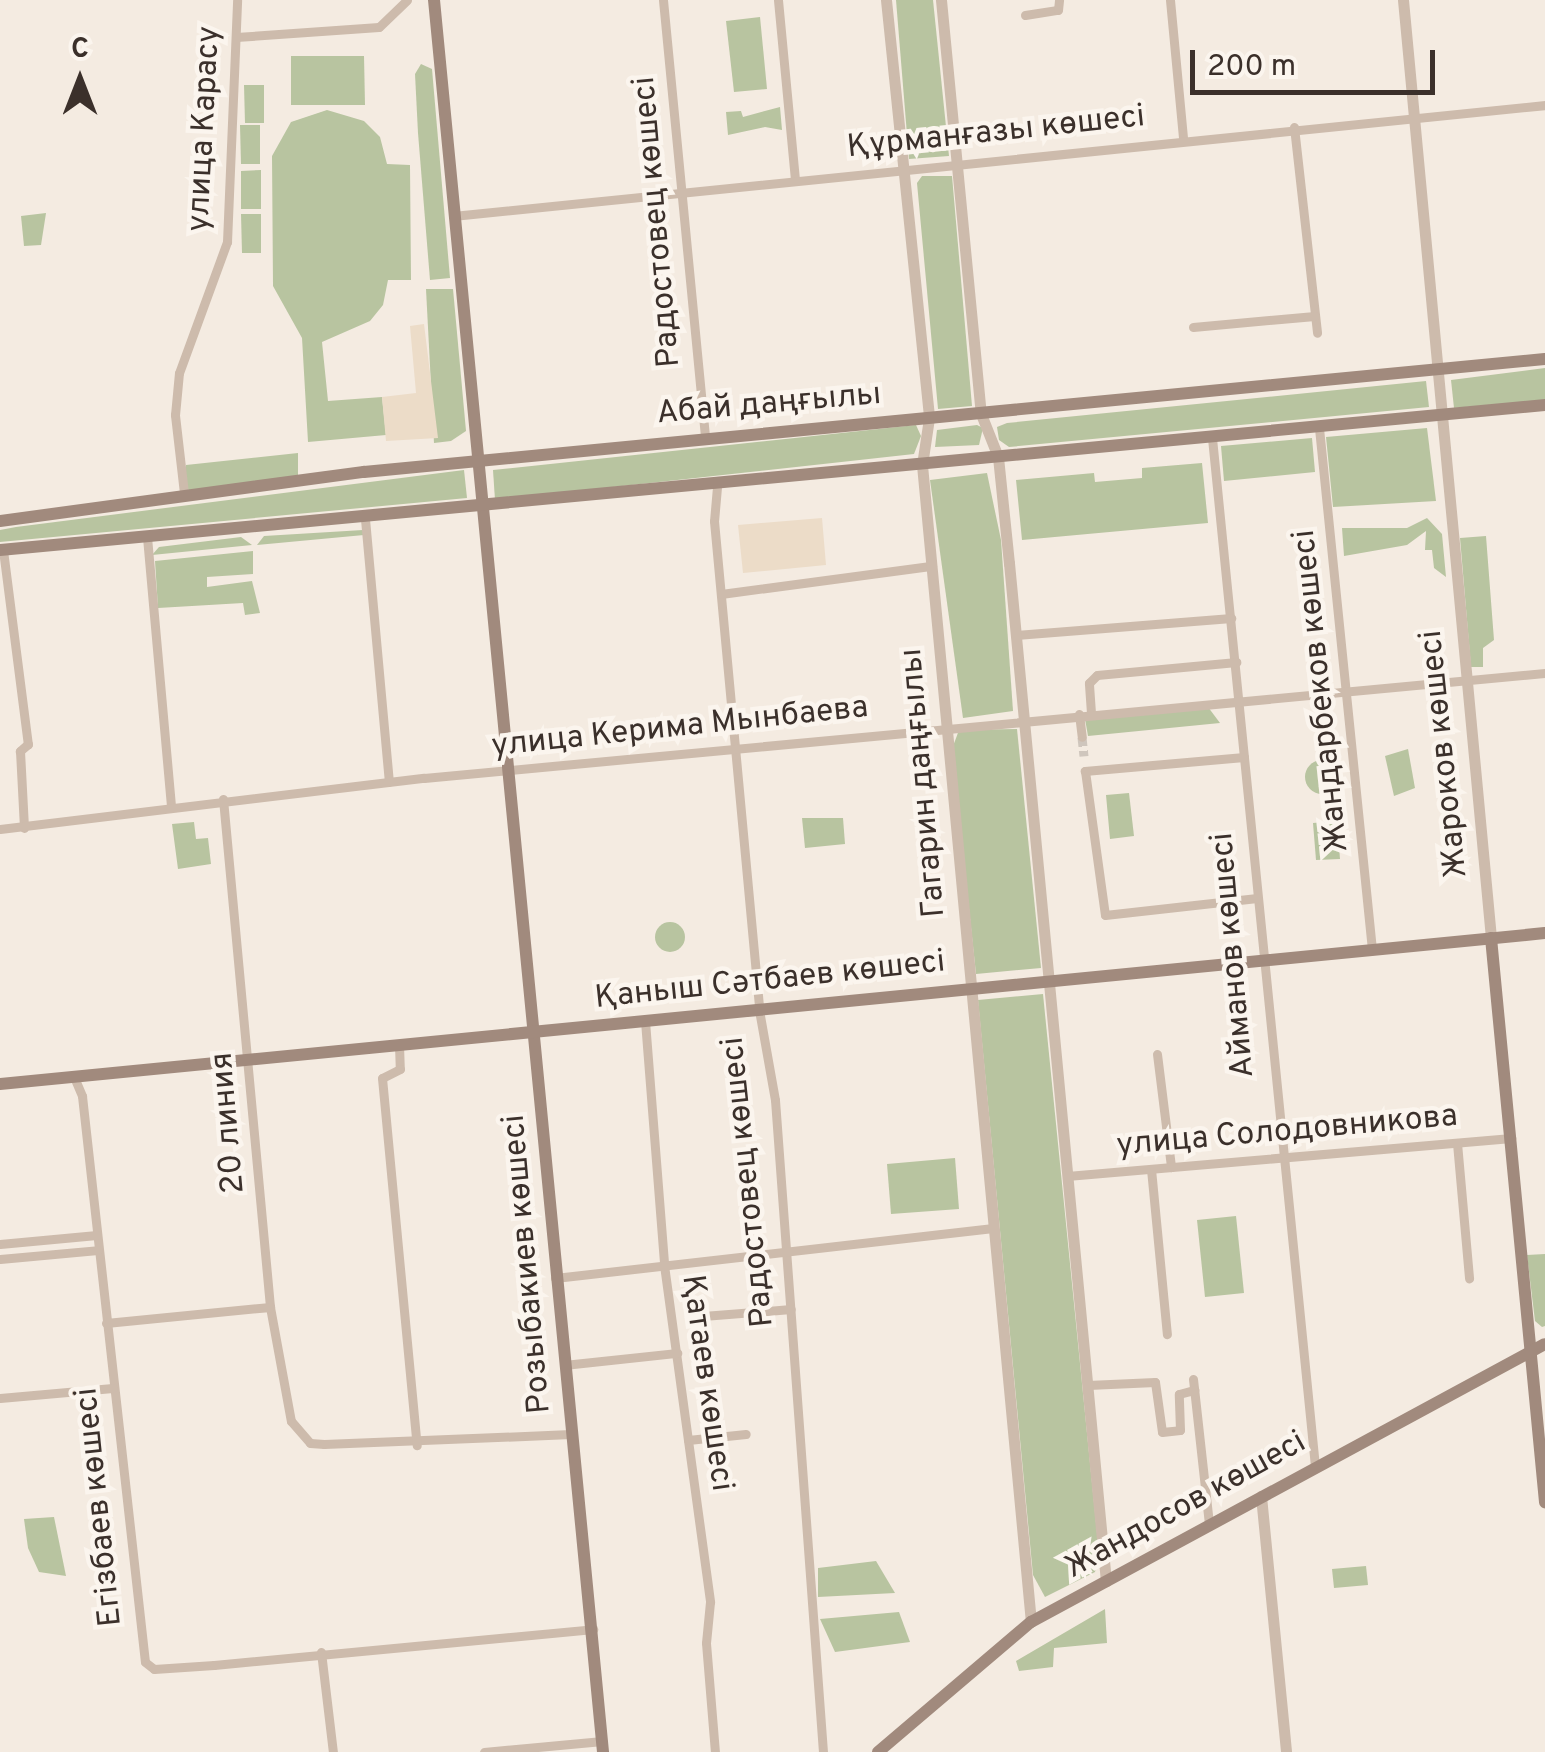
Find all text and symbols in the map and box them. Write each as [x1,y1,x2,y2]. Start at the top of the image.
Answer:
street label: улица Карасу [180,25,230,233]
north arrow [30,30,130,130]
scale bar [1195,30,1440,92]
text: С [71,32,89,68]
text: 200 m [1207,49,1296,86]
street label: Радостовец көшесі [626,75,690,369]
street label: Құрманғазы көшесі [845,98,1147,168]
street label: Абай даңғылы [655,376,883,434]
street label: Жандарбеков көшесі [1286,528,1358,854]
street label: Жароков көшесі [1413,628,1477,880]
street label: Гагарин даңғылы [893,647,955,919]
street label: улица Керима Мынбаева [490,689,870,767]
street label: Айманов көшесі [1204,831,1264,1079]
street label: Қаныш Сәтбаев көшесі [593,944,947,1018]
street label: Радостовец көшесі [715,1035,783,1329]
street label: 20 линия [204,1051,254,1195]
street label: улица Солодовникова [1115,1098,1459,1166]
street label: Розыбакиев көшесі [496,1113,560,1415]
street label: Қатаев көшесі [672,1272,740,1494]
street label: Егізбаев көшесі [68,1386,132,1628]
street label: Жандосов көшесі [1059,1424,1313,1588]

